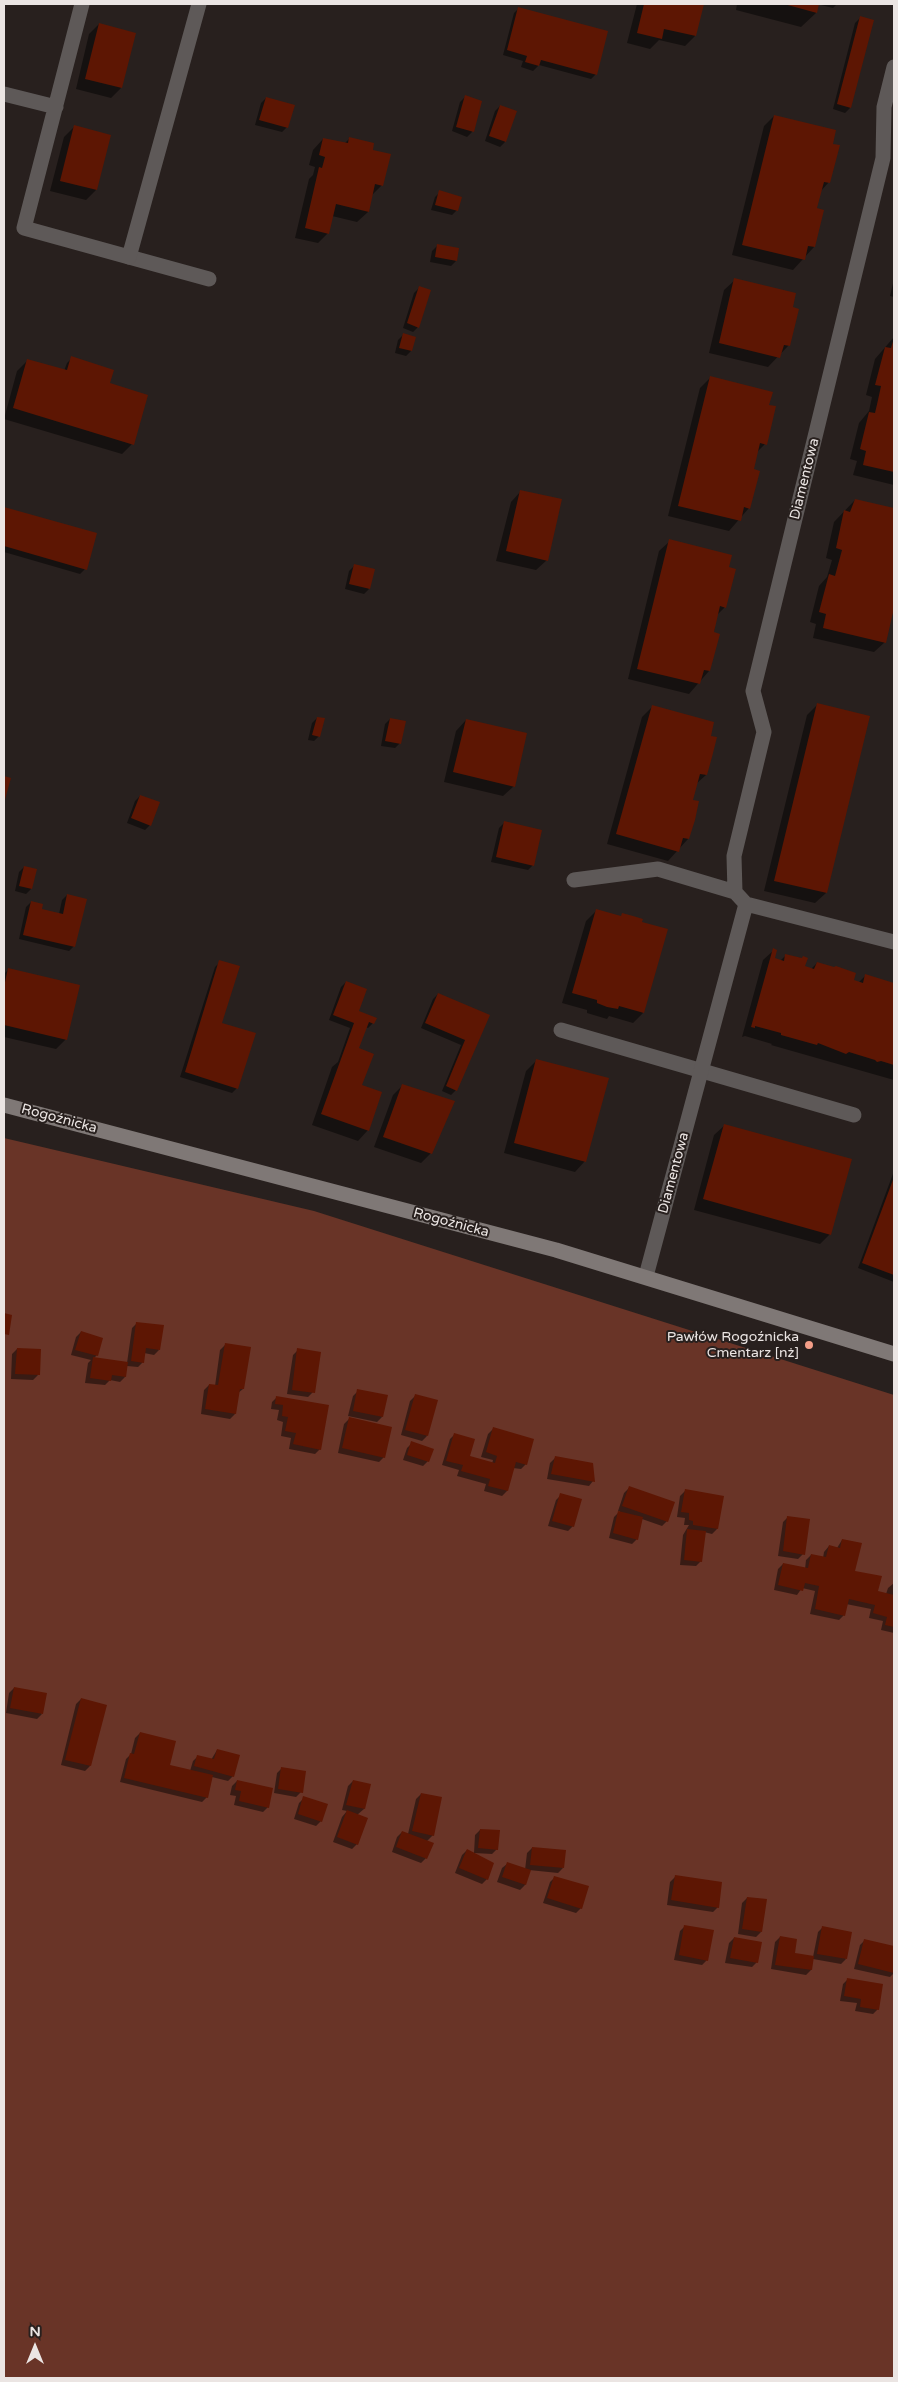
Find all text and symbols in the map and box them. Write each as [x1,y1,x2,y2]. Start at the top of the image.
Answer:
street label: Diamentowa [787,437,823,521]
street label: Rogoźnicka [19,1101,99,1137]
street label: Diamentowa [655,1131,693,1215]
street label: Rogoźnicka [411,1205,491,1241]
place label: Pawłów Rogoźnicka Cmentarz [nż] [667,1329,799,1361]
marker: Pawłów Rogoźnicka Cmentarz [nż] [803,1339,815,1351]
north arrow [10,2322,60,2372]
text: N [29,2323,41,2340]

